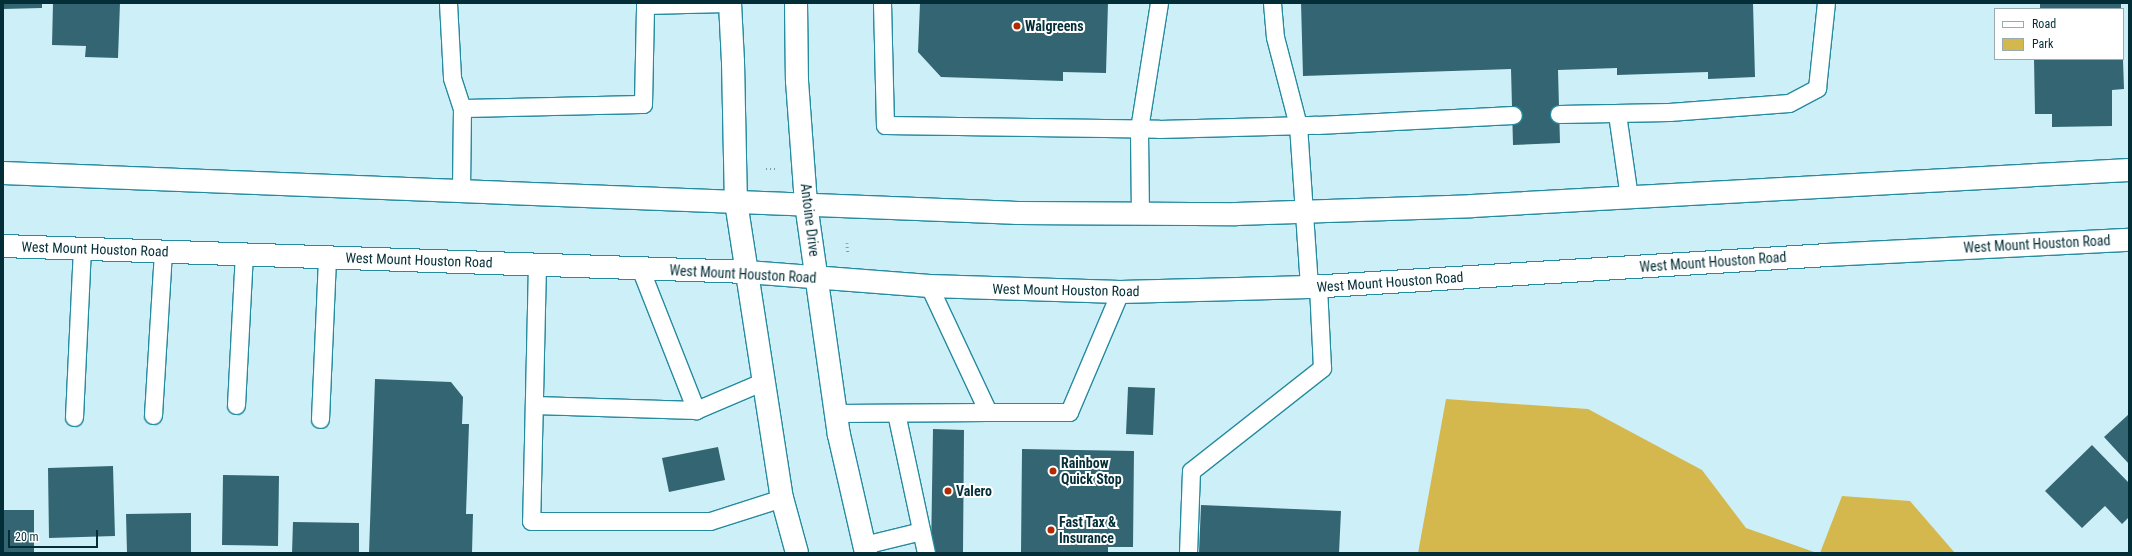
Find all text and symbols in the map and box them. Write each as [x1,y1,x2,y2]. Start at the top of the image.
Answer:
legend [1994,8,2124,60]
text: Road [2032,17,2056,31]
place label: Walgreens [1025,18,1084,34]
marker: Walgreens [1012,21,1022,31]
text: Park [2032,37,2053,51]
street label: Antoine Drive [797,182,823,258]
street label: West Mount Houston Road [1963,232,2111,256]
street label: West Mount Houston Road [21,238,169,260]
street label: West Mount Houston Road [1639,248,1787,276]
street label: West Mount Houston Road [345,249,493,271]
street label: West Mount Houston Road [669,262,817,286]
street label: West Mount Houston Road [1316,268,1464,296]
street label: West Mount Houston Road [992,280,1140,300]
place label: Rainbow Quick Stop [1061,455,1122,488]
marker: Rainbow Quick Stop [1048,466,1058,476]
place label: Valero [956,483,992,499]
marker: Valero [943,486,953,496]
place label: Fast Tax & Insurance [1059,514,1117,546]
scale bar [10,522,100,548]
marker: Fast Tax & Insurance [1046,525,1056,535]
text: 20 m [15,530,39,544]

